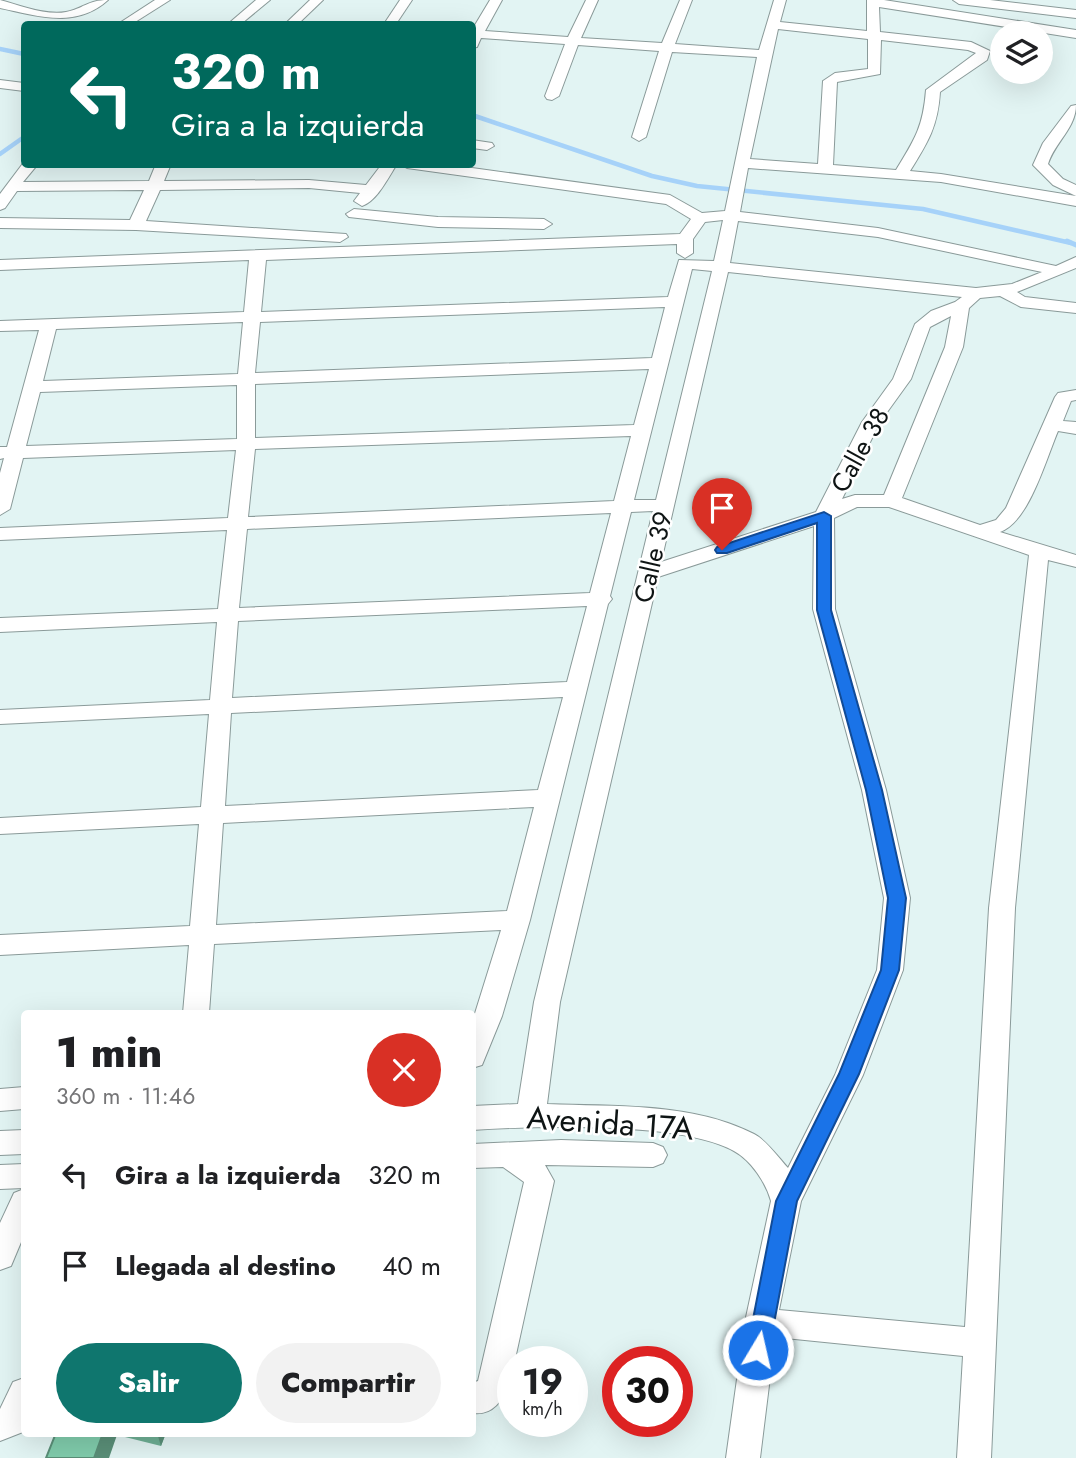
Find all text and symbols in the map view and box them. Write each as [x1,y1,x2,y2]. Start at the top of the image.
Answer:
map controls [990,21,1053,84]
button: layers [990,21,1053,84]
text: 320 m [171,37,321,107]
icon: left [56,49,147,140]
text: Gira a la izquierda [171,102,424,148]
street label: Calle 38 [821,401,899,499]
pin [692,478,752,550]
icon: arrive [703,489,741,527]
street label: Calle 39 [624,508,682,606]
text: 1 min [56,1022,162,1083]
button: close [367,1033,441,1107]
text: 360 m · 11:46 [56,1079,195,1113]
street label: Avenida 17A [525,1094,695,1152]
icon: left [56,1156,94,1194]
text: Gira a la izquierda [115,1156,341,1194]
text: 320 m [368,1156,441,1194]
icon: arrive [56,1247,94,1285]
text: Llegada al destino [115,1247,336,1285]
text: 40 m [382,1247,441,1285]
position arrow [721,1313,795,1387]
button: Salir [56,1343,242,1423]
button: Compartir [256,1343,441,1423]
speed limit sign: 30 [602,1346,693,1437]
text: 19 [522,1357,563,1407]
text: km/h [522,1396,563,1422]

